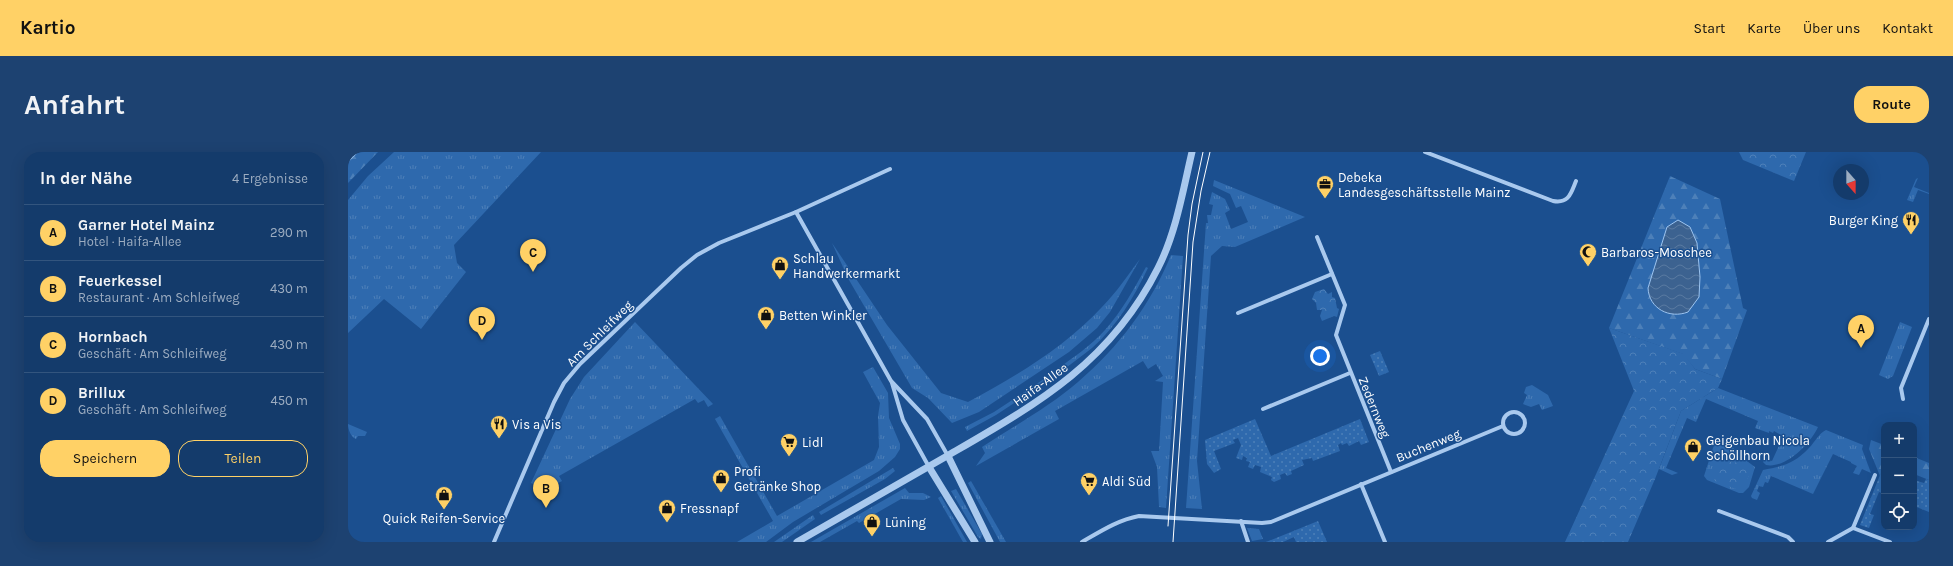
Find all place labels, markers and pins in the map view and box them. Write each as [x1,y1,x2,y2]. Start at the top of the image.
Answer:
place label: Debeka Landesgeschäftsstelle Mainz [1338,170,1511,200]
office icon: Debeka Landesgeschäftsstelle Mainz [1315,174,1335,199]
restaurant icon: Burger King [1901,210,1921,235]
place label: Burger King [1829,213,1899,228]
pin: C [520,239,546,272]
mosque icon: Barbaros-Moschee [1578,242,1598,267]
place label: Barbaros-Moschee [1601,245,1712,260]
place label: Schlau Handwerkermarkt [793,251,900,281]
shop icon: Schlau Handwerkermarkt [770,255,790,280]
shop icon: Betten Winkler [756,305,776,330]
pin: D [469,307,495,340]
place label: Betten Winkler [779,308,867,323]
pin: A [1848,315,1874,348]
restaurant icon: Vis a Vis [489,414,509,439]
place label: Vis a Vis [512,417,562,432]
supermarket icon: Lidl [779,432,799,457]
place label: Geigenbau Nicola Schöllhorn [1706,433,1810,463]
place label: Lidl [802,435,823,450]
shop icon: Geigenbau Nicola Schöllhorn [1683,437,1703,462]
place label: Profi Getränke Shop [734,464,821,494]
shop icon: Profi Getränke Shop [711,468,731,493]
supermarket icon: Aldi Süd [1079,471,1099,496]
place label: Aldi Süd [1102,474,1151,489]
pin: B [533,475,559,508]
shop icon: Quick Reifen-Service [434,485,454,510]
shop icon: Fressnapf [657,498,677,523]
place label: Fressnapf [680,501,739,516]
place label: Quick Reifen-Service [383,511,506,526]
shop icon: Lüning [862,512,882,537]
place label: Lüning [885,515,927,530]

